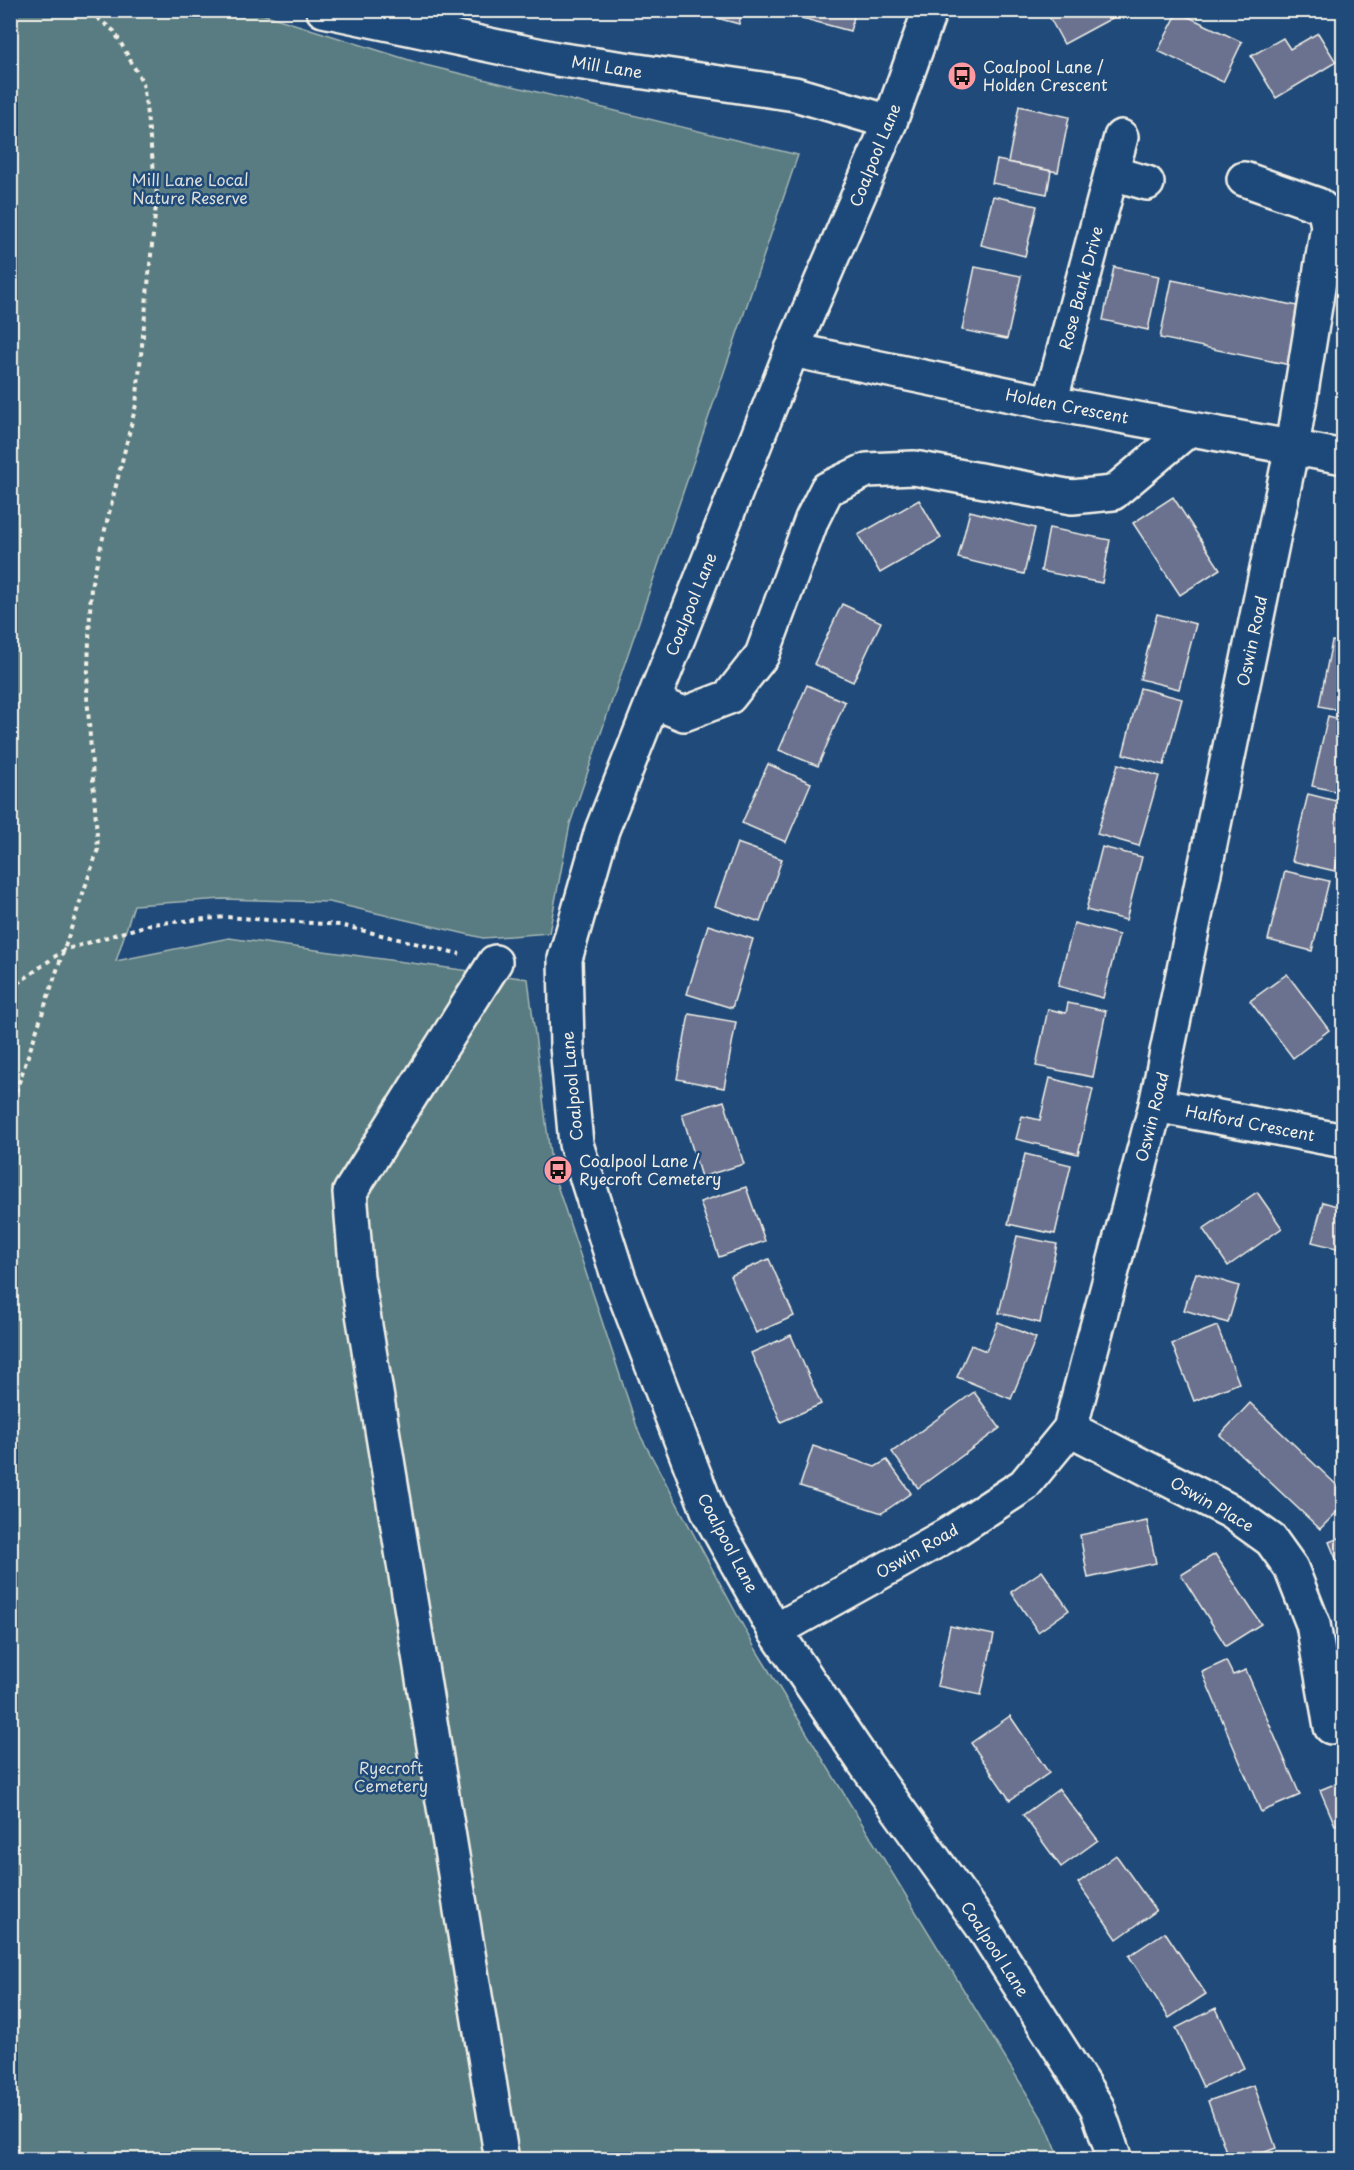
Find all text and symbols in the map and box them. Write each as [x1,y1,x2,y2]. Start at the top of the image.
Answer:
street label: Mill Lane [570,49,644,83]
place label: Coalpool Lane / Holden Crescent [983,54,1108,96]
bus stop icon: Coalpool Lane / Holden Crescent [946,60,978,92]
street label: Coalpool Lane [842,99,906,210]
park label: Mill Lane Local Nature Reserve [131,167,249,209]
street label: Rose Bank Drive [1052,223,1108,352]
street label: Holden Crescent [1004,381,1131,429]
street label: Coalpool Lane [658,548,722,659]
street label: Oswin Road [1230,593,1272,688]
street label: Coalpool Lane [554,1030,588,1142]
street label: Oswin Road [1128,1069,1174,1164]
street label: Halford Crescent [1183,1098,1317,1146]
place label: Coalpool Lane / Ryecroft Cemetery [579,1148,721,1190]
bus stop icon: Coalpool Lane / Ryecroft Cemetery [542,1154,574,1186]
street label: Oswin Place [1166,1469,1259,1537]
street label: Coalpool Lane [693,1488,765,1597]
street label: Oswin Road [871,1517,962,1583]
park label: Ryecroft Cemetery [354,1755,428,1797]
street label: Coalpool Lane [956,1896,1036,2001]

